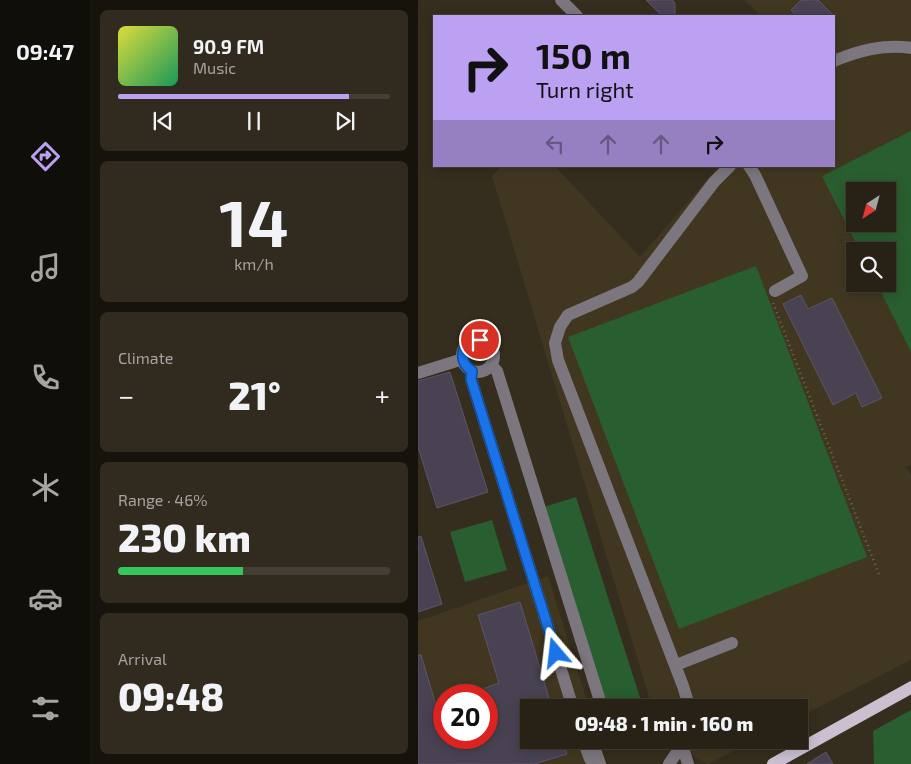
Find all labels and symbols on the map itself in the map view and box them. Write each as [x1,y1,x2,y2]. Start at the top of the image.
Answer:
north arrow [846,182,896,232]
pin [459,319,501,361]
position arrow [529,626,581,678]
speed limit sign: 20 [433,684,498,749]

